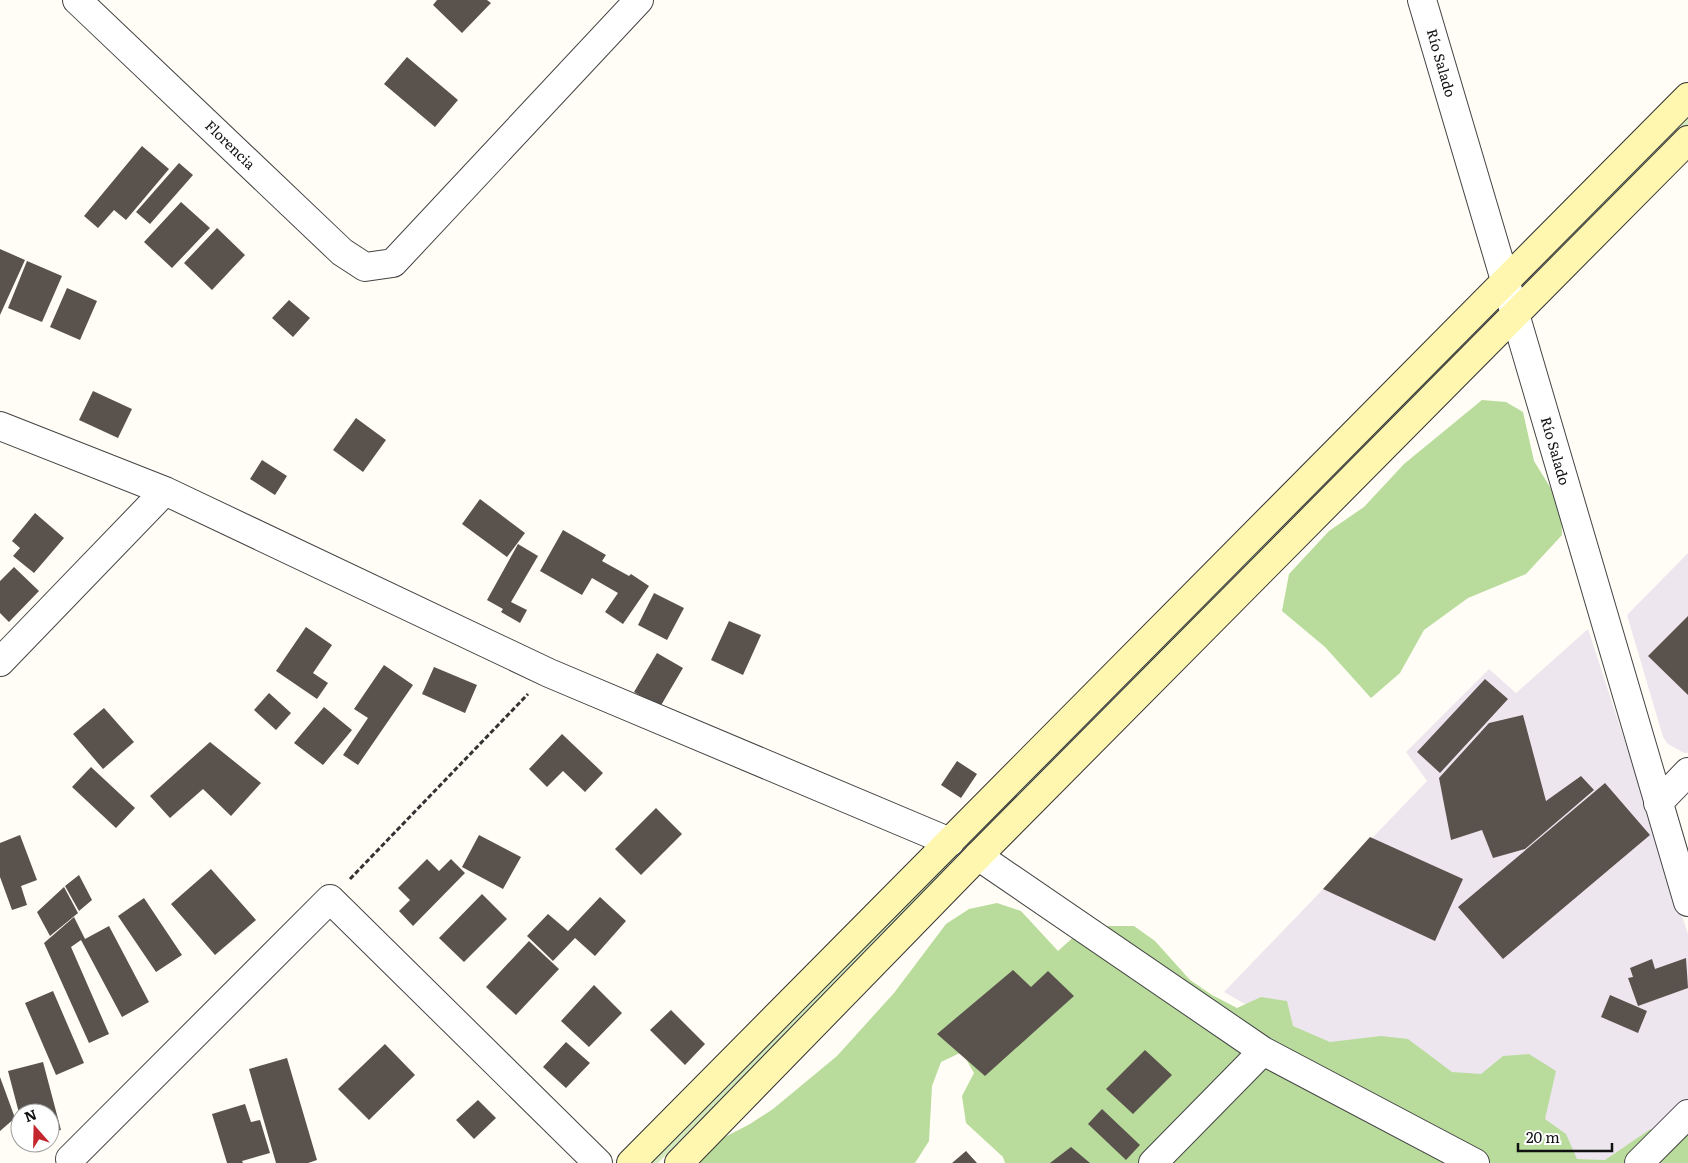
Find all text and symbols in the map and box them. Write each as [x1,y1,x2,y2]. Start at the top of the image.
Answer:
street label: Río Salado [1423,26,1461,99]
street label: Florencia [201,115,261,174]
street label: Río Salado [1537,414,1575,487]
north arrow [10,1103,60,1153]
text: N [21,1103,39,1126]
scale bar [1518,1120,1612,1152]
text: 20 m [1526,1125,1560,1148]

